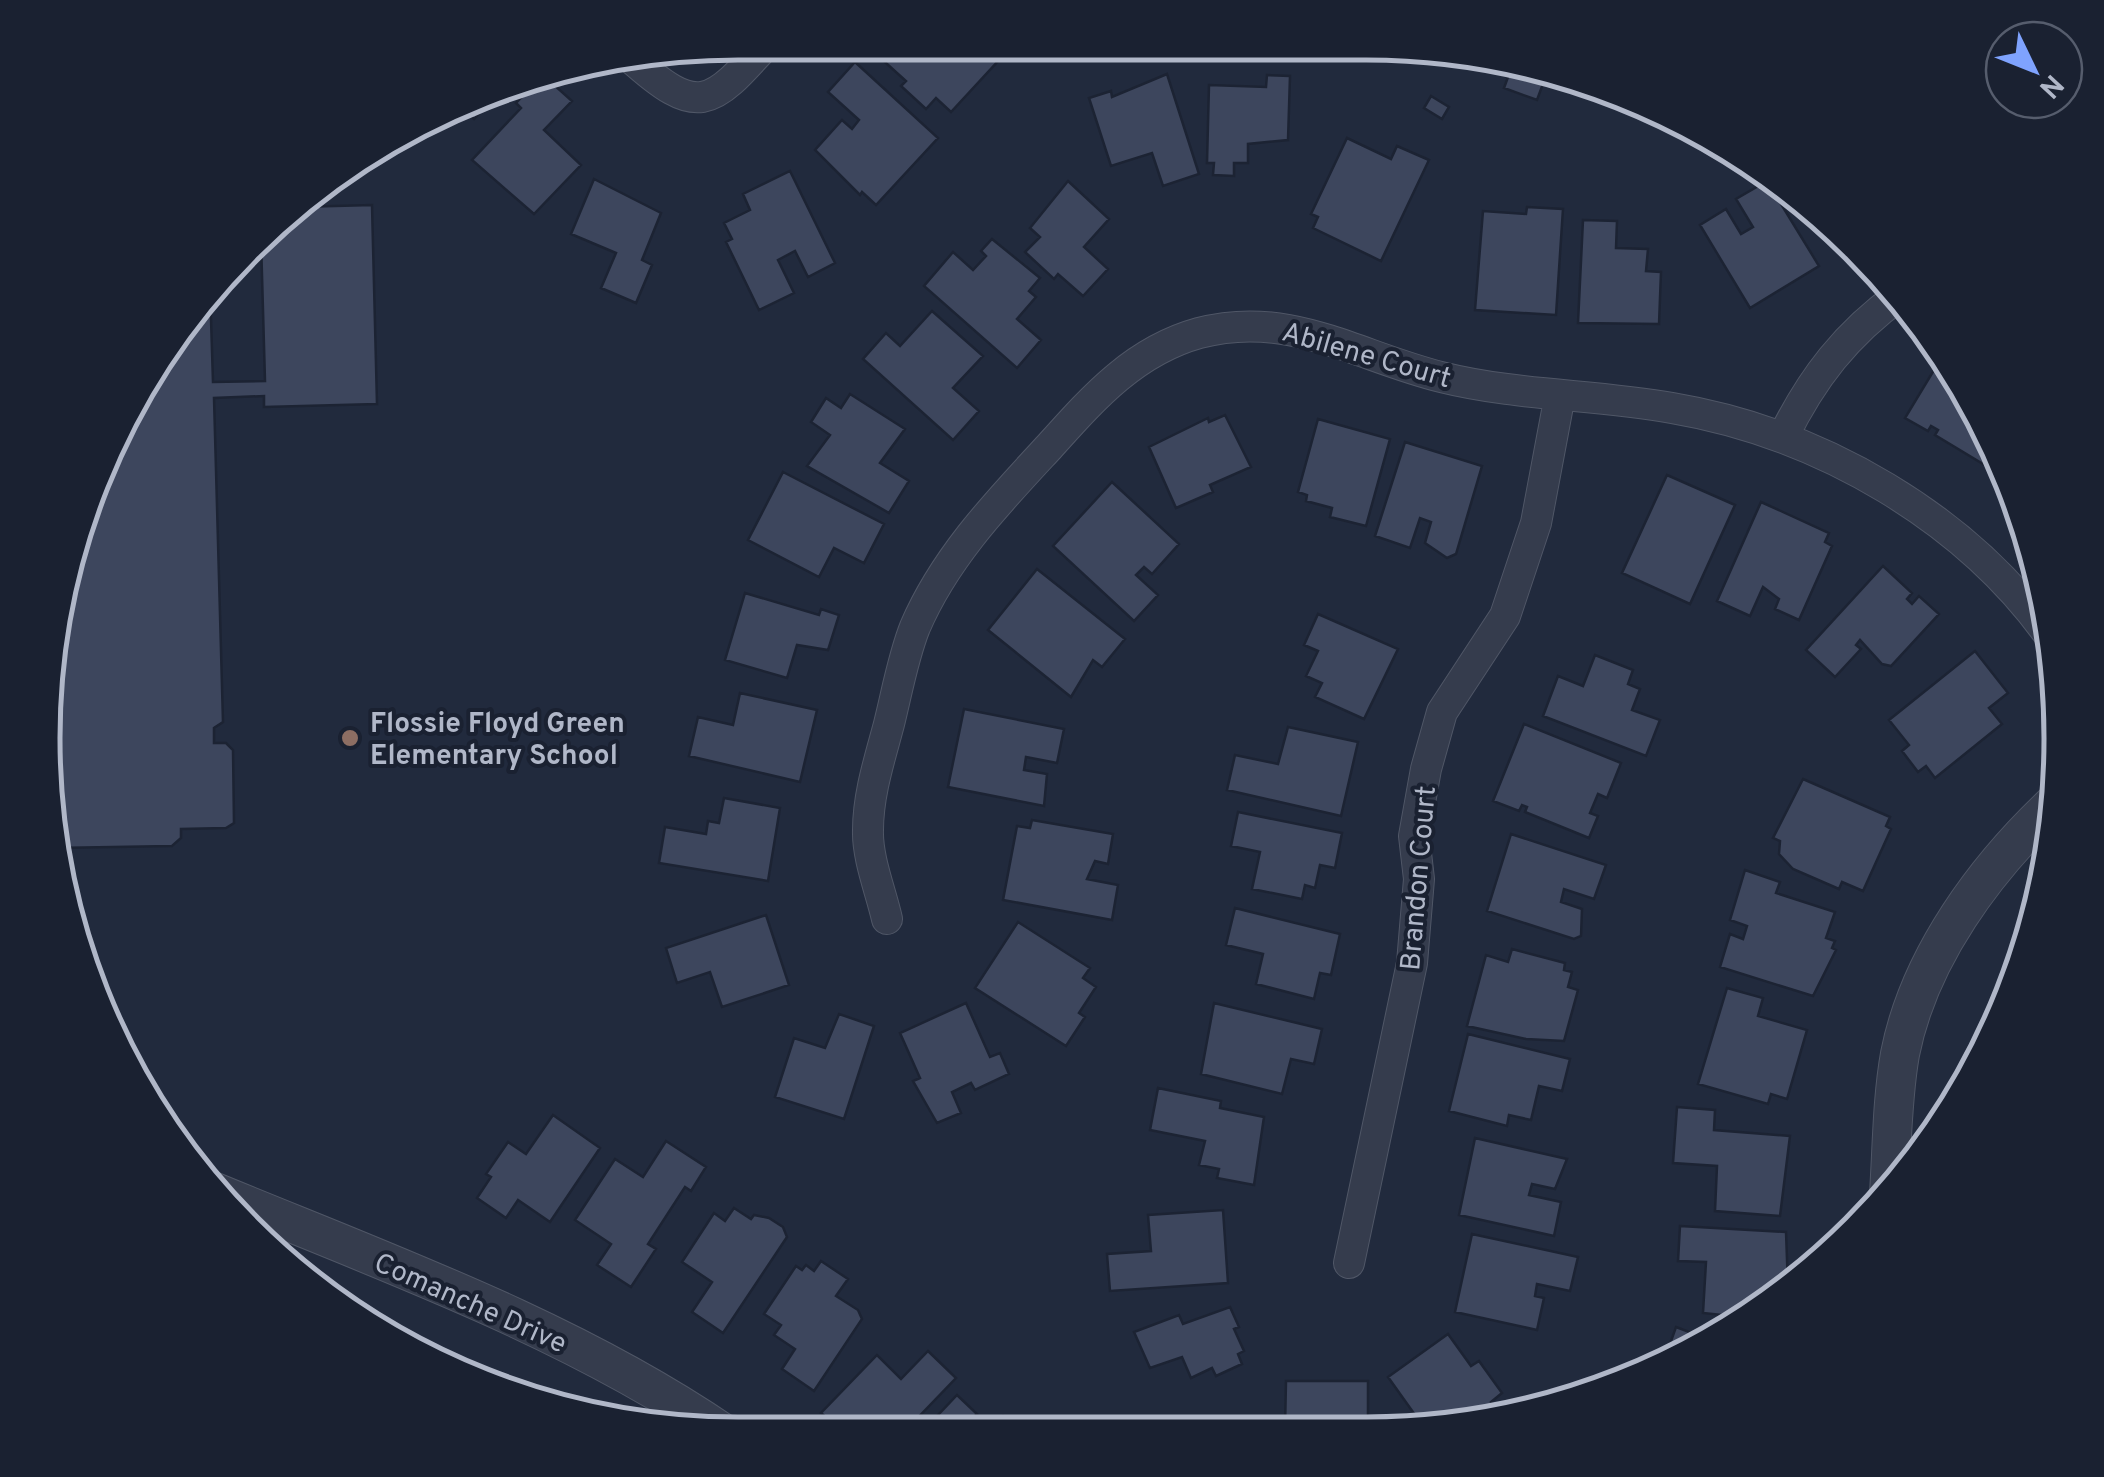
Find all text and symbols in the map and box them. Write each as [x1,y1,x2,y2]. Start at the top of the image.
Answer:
north arrow [1984,20,2084,120]
text: N [2030,65,2070,105]
street label: Abilene Court [1278,316,1455,398]
place label: Flossie Floyd Green Elementary School [370,707,625,775]
marker: Flossie Floyd Green Elementary School [339,727,361,749]
street label: Brandon Court [1394,784,1446,972]
street label: Comanche Drive [368,1246,572,1363]

